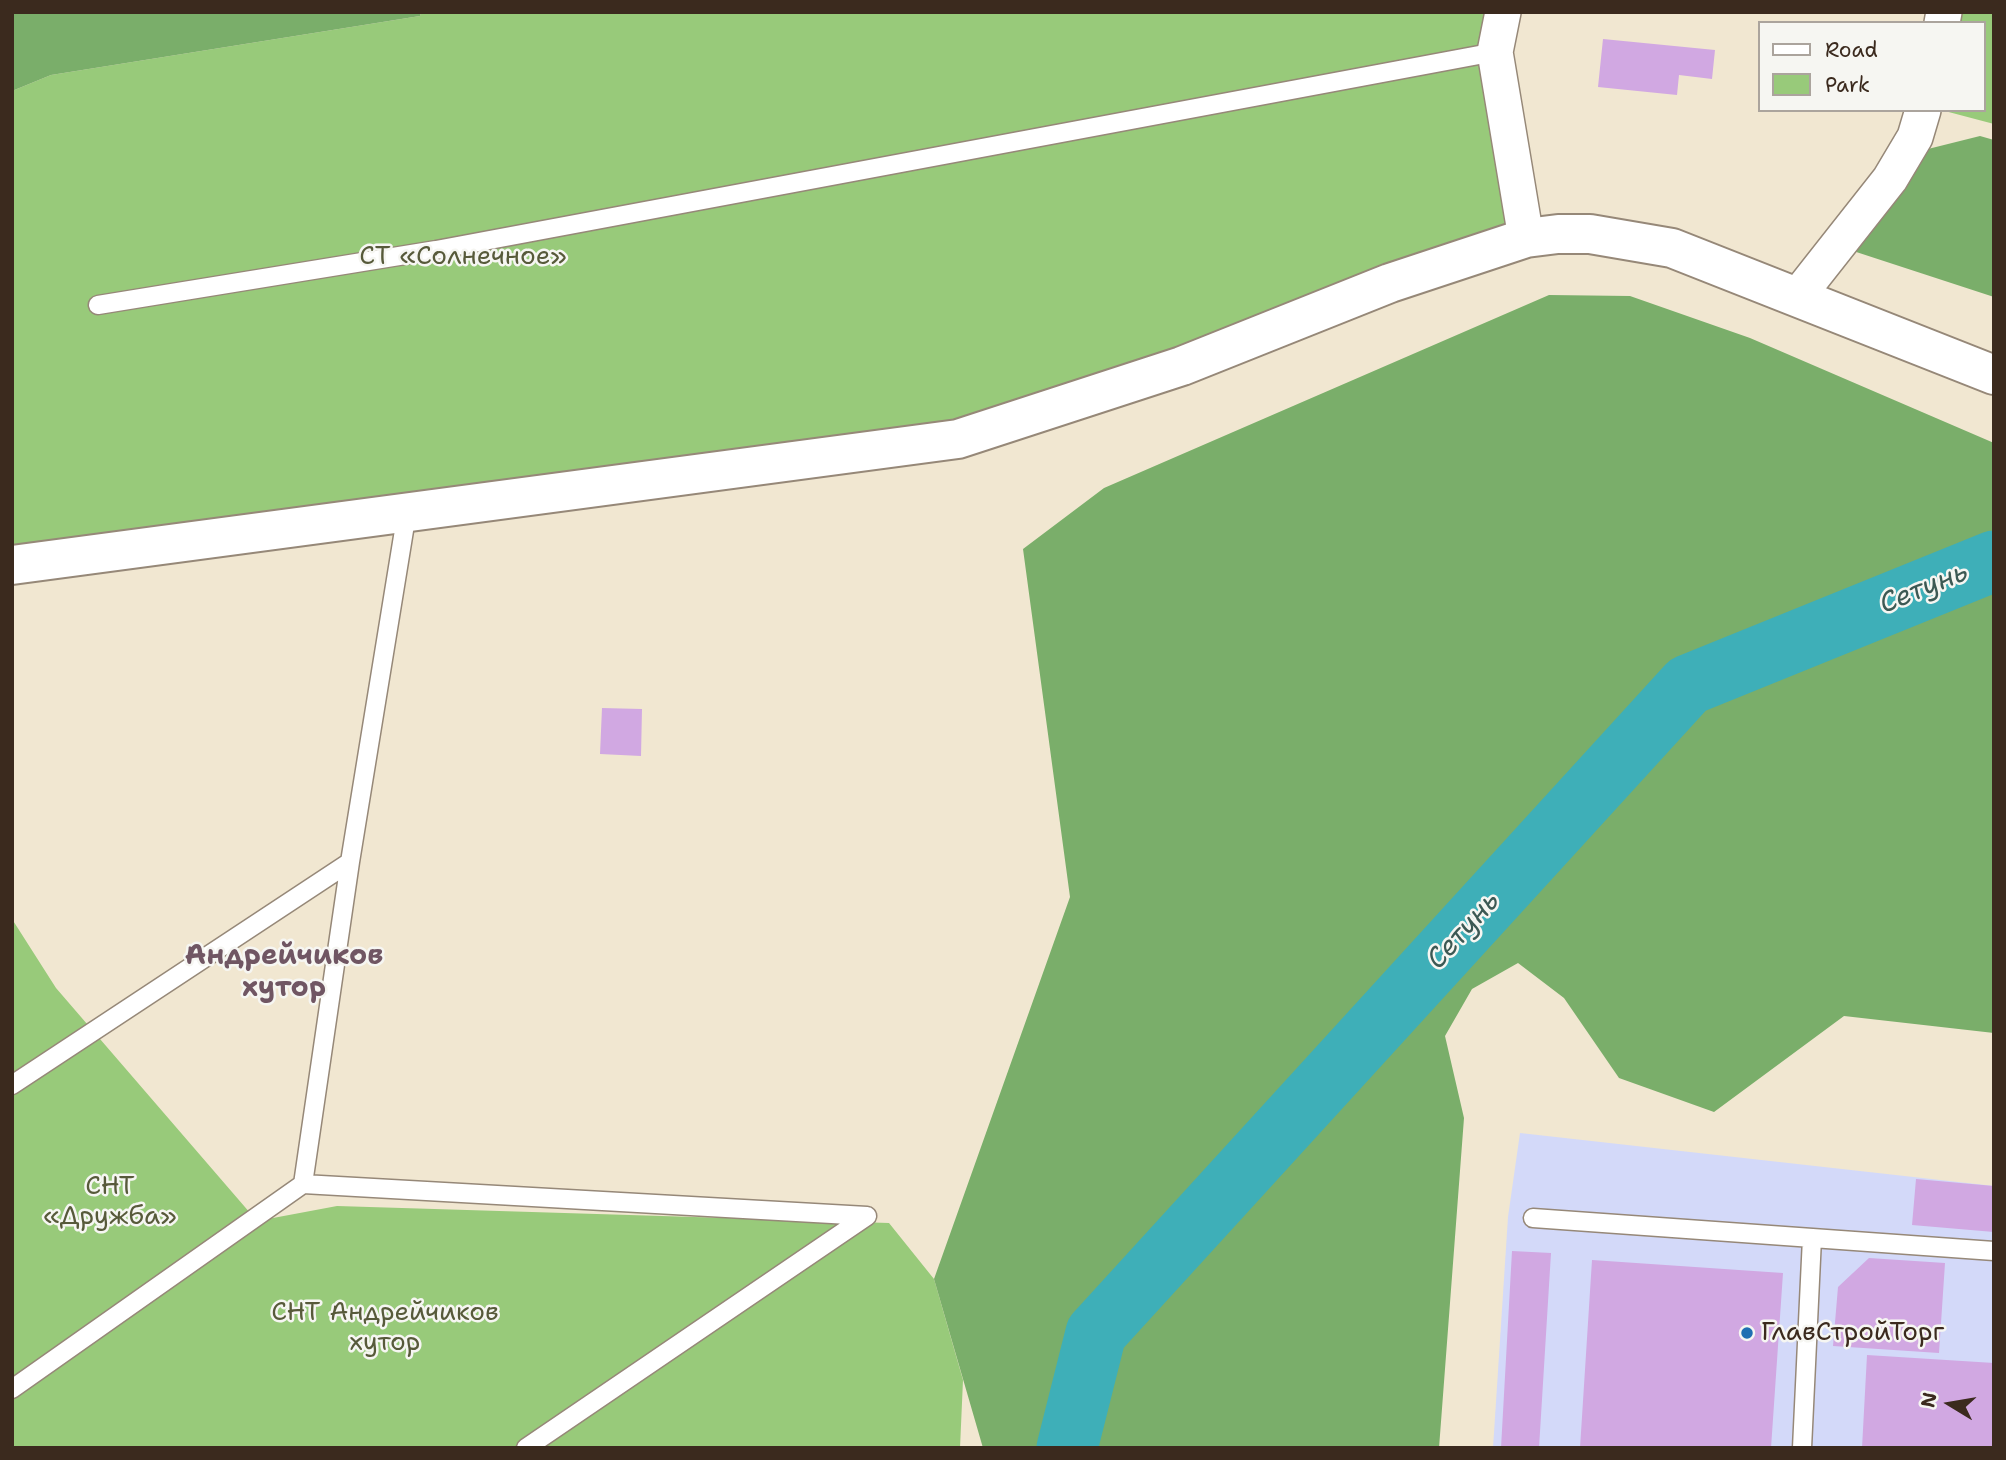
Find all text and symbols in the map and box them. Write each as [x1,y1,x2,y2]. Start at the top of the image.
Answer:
legend [1758,21,1985,112]
text: Road [1825,36,1878,64]
text: Park [1825,71,1870,99]
park label: СТ «Солнечное» [359,241,567,273]
water label: Сетунь [1875,556,1973,622]
water label: Сетунь [1420,885,1508,977]
district label: Андрейчиков хутор [185,940,383,1006]
park label: СНТ «Дружба» [43,1171,177,1232]
park label: СНТ Андрейчиков хутор [271,1297,499,1358]
place label: ГлавСтройТорг [1761,1317,1944,1349]
marker: ГлавСтройТорг [1739,1325,1755,1341]
north arrow [1915,1369,1985,1439]
text: N [1915,1390,1943,1410]

